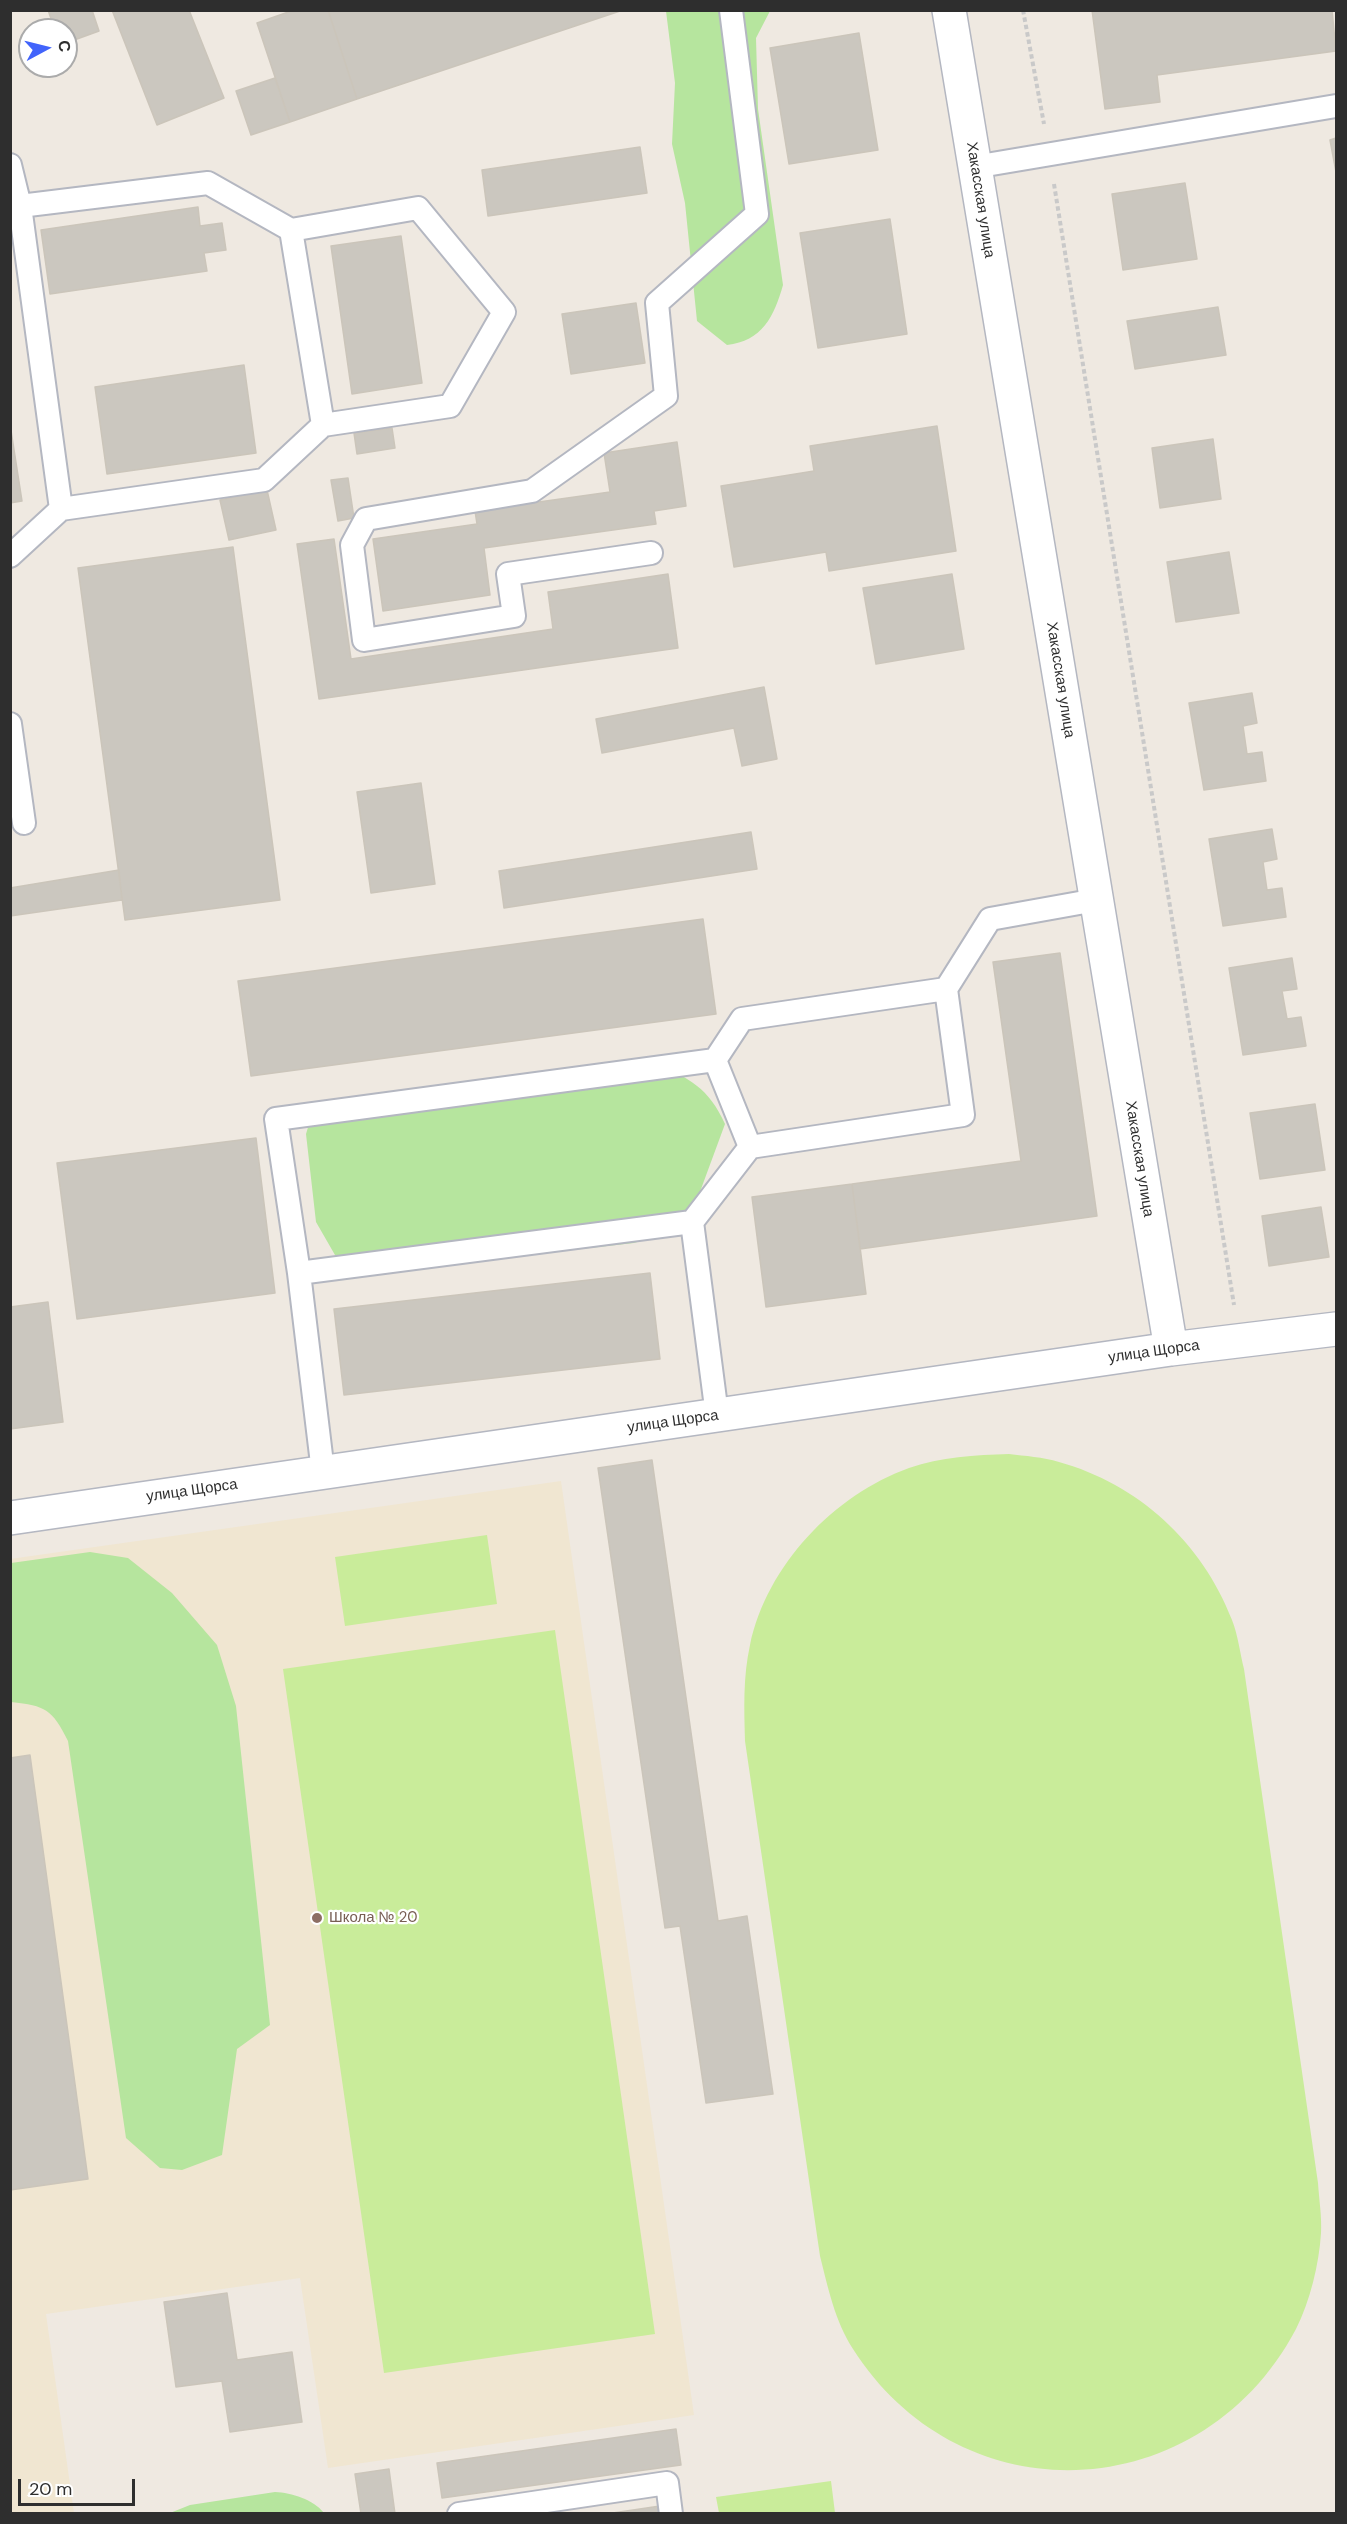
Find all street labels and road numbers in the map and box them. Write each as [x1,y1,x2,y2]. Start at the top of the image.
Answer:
street label: Хакасская улица [962,141,998,259]
street label: Хакасская улица [1042,621,1078,739]
street label: Хакасская улица [1121,1100,1157,1218]
street label: улица Щорса [1107,1337,1201,1367]
street label: улица Щорса [626,1407,720,1437]
street label: улица Щорса [145,1476,239,1506]

